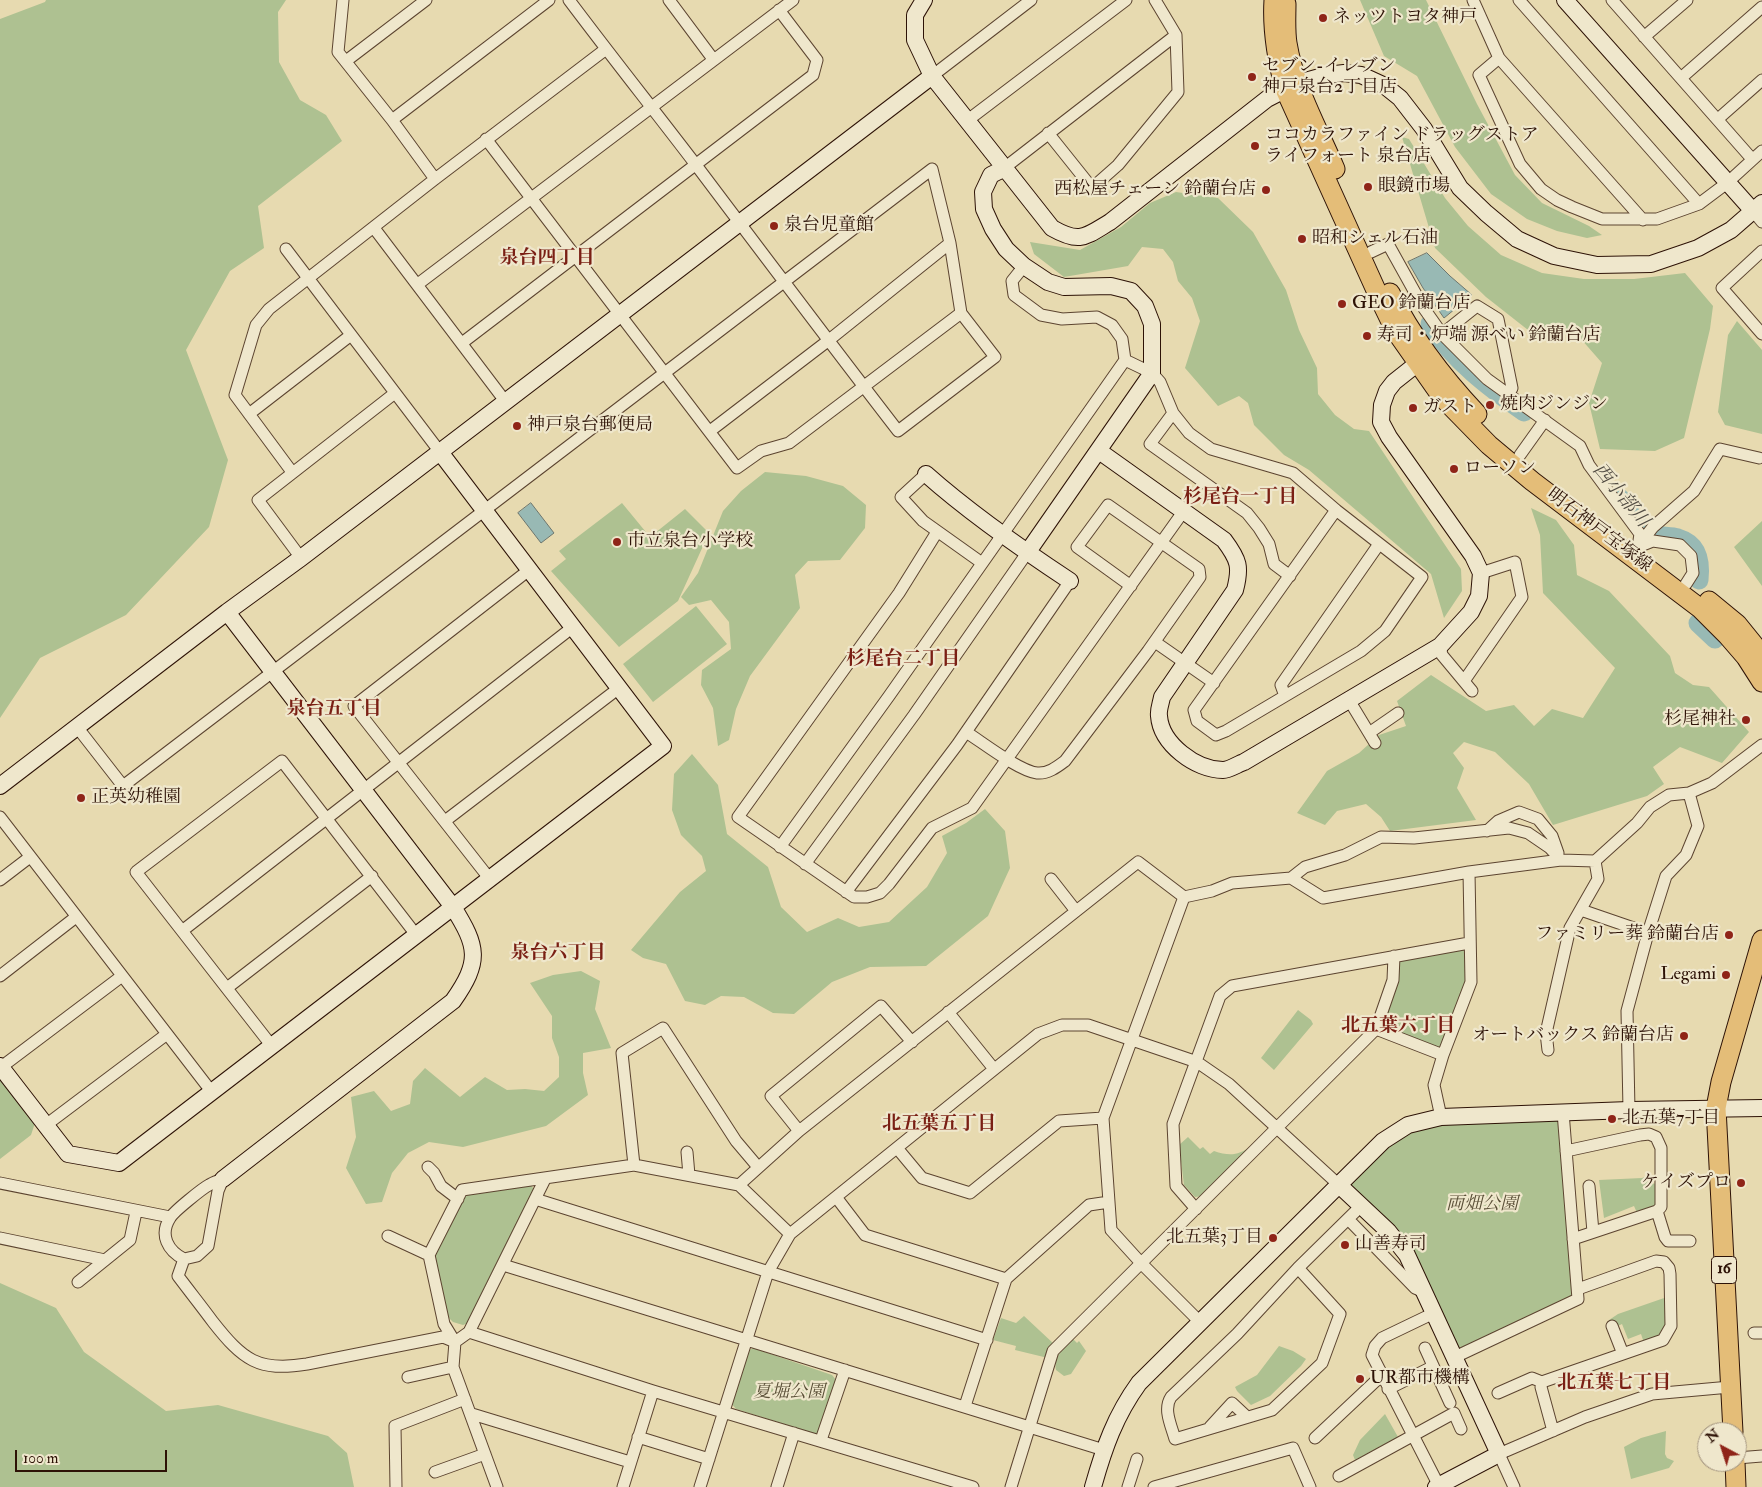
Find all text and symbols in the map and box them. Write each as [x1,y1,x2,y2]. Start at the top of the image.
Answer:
place label: ネッツトヨタ神戸 [1333,7,1477,29]
marker: ネッツトヨタ神戸 [1317,12,1329,24]
place label: セブン-イレブン 神戸泉台2丁目店 [1262,56,1397,98]
marker: セブン-イレブン 神戸泉台2丁目店 [1246,71,1258,83]
place label: ココカラファイン ドラッグストア ライフォート 泉台店 [1265,125,1539,168]
marker: ココカラファイン ドラッグストア ライフォート 泉台店 [1249,140,1261,152]
place label: 眼鏡市場 [1378,176,1450,198]
place label: 西松屋チェーン 鈴蘭台店 [1054,179,1256,201]
marker: 眼鏡市場 [1362,181,1374,193]
marker: 西松屋チェーン 鈴蘭台店 [1260,184,1272,196]
place label: 泉台児童館 [784,215,874,237]
marker: 泉台児童館 [768,220,780,232]
place label: 昭和シェル石油 [1312,228,1438,250]
marker: 昭和シェル石油 [1296,233,1308,245]
district label: 泉台四丁目 [500,248,594,270]
place label: GEO 鈴蘭台店 [1352,293,1471,315]
marker: GEO 鈴蘭台店 [1336,298,1348,310]
place label: 寿司・炉端 源べい 鈴蘭台店 [1377,325,1601,347]
marker: 寿司・炉端 源べい 鈴蘭台店 [1361,330,1373,342]
place label: 焼肉ジンジン [1500,394,1608,416]
place label: ガスト [1423,397,1477,419]
marker: 焼肉ジンジン [1484,399,1496,411]
marker: ガスト [1407,402,1419,414]
place label: 神戸泉台郵便局 [527,415,653,437]
marker: 神戸泉台郵便局 [511,420,523,432]
place label: ローソン [1464,458,1536,480]
water label: 西小部川 [1587,460,1653,532]
marker: ローソン [1448,463,1460,475]
street label: 明石神戸宝塚線 [1542,484,1656,578]
district label: 杉尾台一丁目 [1183,487,1297,509]
place label: 市立泉台小学校 [627,531,753,553]
marker: 市立泉台小学校 [611,536,623,548]
district label: 杉尾台二丁目 [846,649,960,671]
district label: 泉台五丁目 [287,699,381,721]
place label: 杉尾神社 [1664,709,1736,731]
marker: 杉尾神社 [1740,714,1752,726]
place label: 正英幼稚園 [91,787,181,809]
marker: 正英幼稚園 [75,792,87,804]
place label: ファミリー葬 鈴蘭台店 [1535,924,1719,946]
marker: ファミリー葬 鈴蘭台店 [1723,929,1735,941]
district label: 泉台六丁目 [511,943,605,965]
place label: Legami [1660,964,1716,986]
marker: Legami [1720,969,1732,981]
district label: 北五葉六丁目 [1341,1016,1455,1038]
place label: オートバックス 鈴蘭台店 [1472,1025,1674,1047]
marker: オートバックス 鈴蘭台店 [1678,1030,1690,1042]
place label: 北五葉7丁目 [1622,1108,1720,1130]
marker: 北五葉7丁目 [1606,1113,1618,1125]
district label: 北五葉五丁目 [882,1114,996,1136]
place label: ケイズプロ [1641,1172,1731,1194]
marker: ケイズプロ [1735,1177,1747,1189]
park label: 両畑公園 [1446,1194,1518,1216]
place label: 北五葉3丁目 [1166,1227,1263,1249]
marker: 北五葉3丁目 [1267,1232,1279,1244]
place label: 山善寿司 [1355,1234,1427,1256]
marker: 山善寿司 [1339,1239,1351,1251]
road number: 16 [1712,1256,1736,1284]
place label: UR都市機構 [1370,1368,1470,1390]
marker: UR都市機構 [1354,1373,1366,1385]
district label: 北五葉七丁目 [1557,1373,1671,1395]
park label: 夏堀公園 [753,1382,825,1404]
north arrow [1697,1422,1747,1472]
text: N [1702,1425,1723,1446]
scale bar [18,1440,170,1472]
text: 100 m [23,1449,58,1468]

